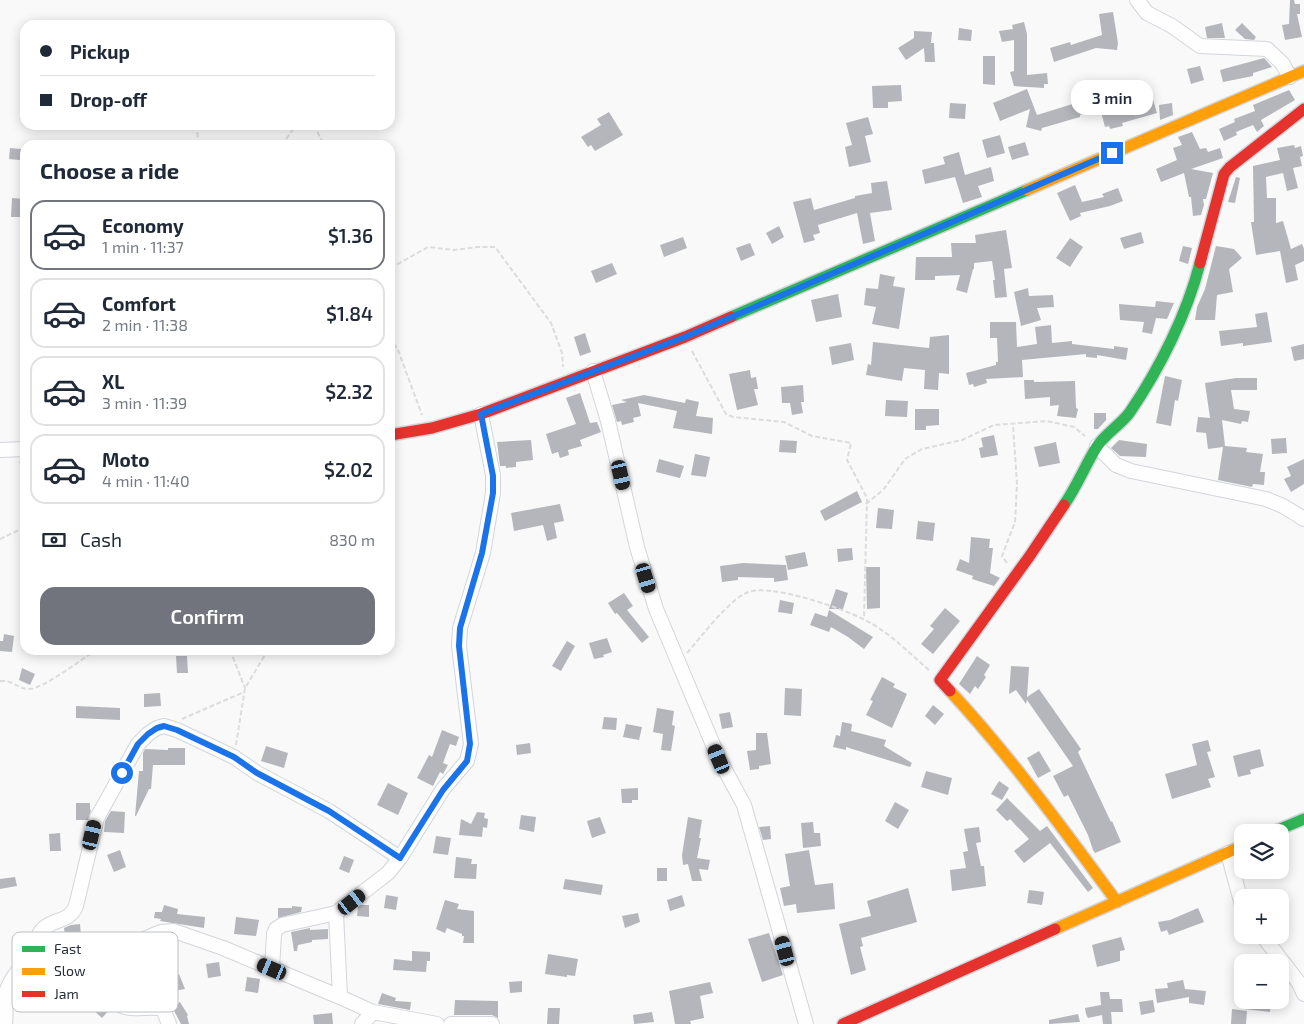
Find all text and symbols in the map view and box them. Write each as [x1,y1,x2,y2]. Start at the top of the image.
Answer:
text: Pickup [70,40,130,63]
callout: 3 min [1071,80,1153,116]
text: Drop-off [70,88,147,111]
text: 3 min [1092,88,1132,107]
route end [1101,142,1123,164]
text: Choose a ride [40,157,179,183]
icon: car [42,213,87,258]
text: Economy [102,214,184,237]
text: $1.36 [328,224,373,247]
text: 1 min · 11:37 [102,237,184,256]
icon: car [42,291,87,336]
text: Comfort [102,292,176,315]
text: $1.84 [326,302,373,325]
text: 2 min · 11:38 [102,315,188,334]
icon: car [42,369,87,414]
text: XL [102,370,124,393]
text: $2.32 [325,380,373,403]
text: 3 min · 11:39 [102,393,187,412]
icon: car [42,447,87,492]
text: Moto [102,448,150,471]
text: $2.02 [324,458,373,481]
car [610,459,631,491]
text: 4 min · 11:40 [102,471,190,490]
icon: cash [40,526,68,554]
text: Cash [80,528,122,551]
text: 830 m [329,530,375,549]
car [634,561,657,595]
button: Confirm [40,587,375,645]
car [706,742,731,776]
route start [111,762,133,784]
car [81,819,102,851]
map controls [1234,824,1289,1009]
button: layers [1234,824,1289,879]
car [335,887,368,917]
button: + [1234,889,1289,944]
legend [12,932,178,1012]
car [773,935,796,967]
text: Fast [54,940,81,957]
button: − [1234,954,1289,1009]
car [255,956,288,982]
text: Slow [54,962,86,979]
text: Jam [54,985,79,1002]

